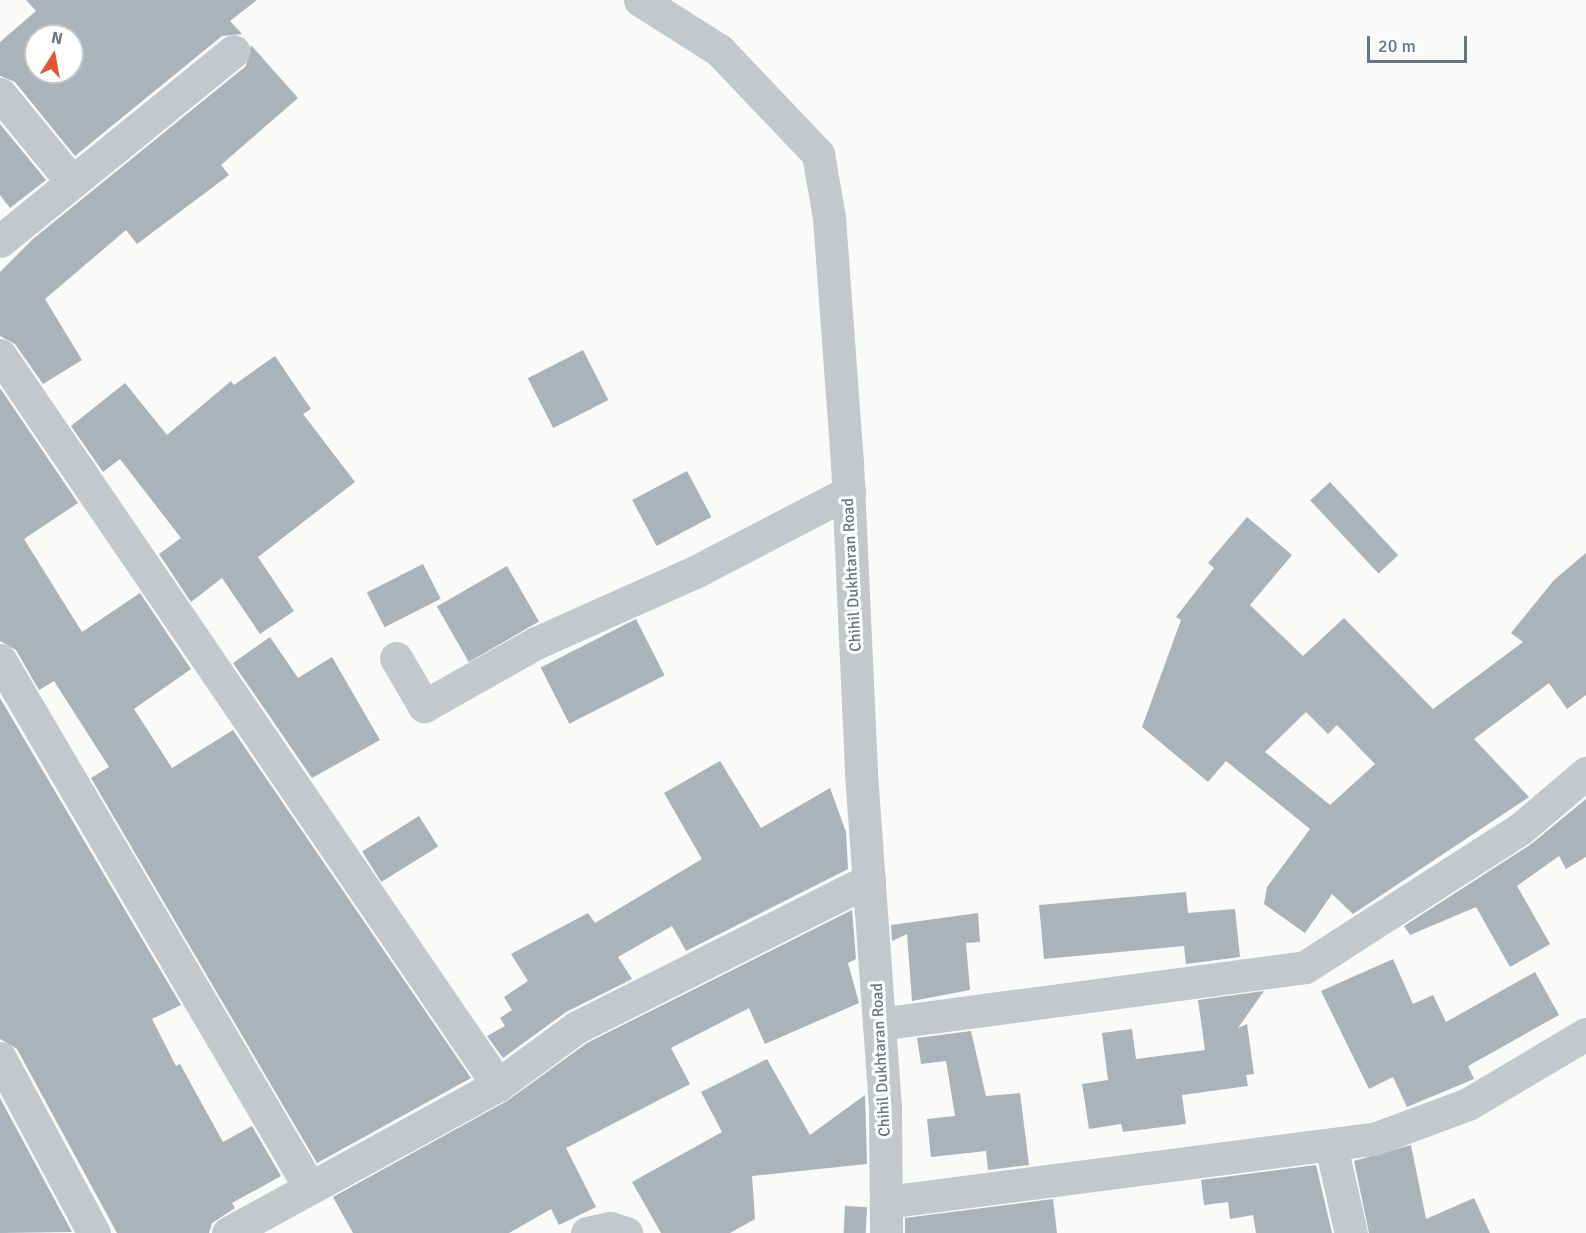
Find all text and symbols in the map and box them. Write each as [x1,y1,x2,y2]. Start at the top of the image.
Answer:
north arrow [24,24,84,84]
scale bar [1370,24,1470,62]
text: N [50,27,64,49]
text: 20 m [1378,35,1416,57]
street label: Chihil Dukhtaran Road [838,498,866,652]
street label: Chihil Dukhtaran Road [867,983,895,1137]

